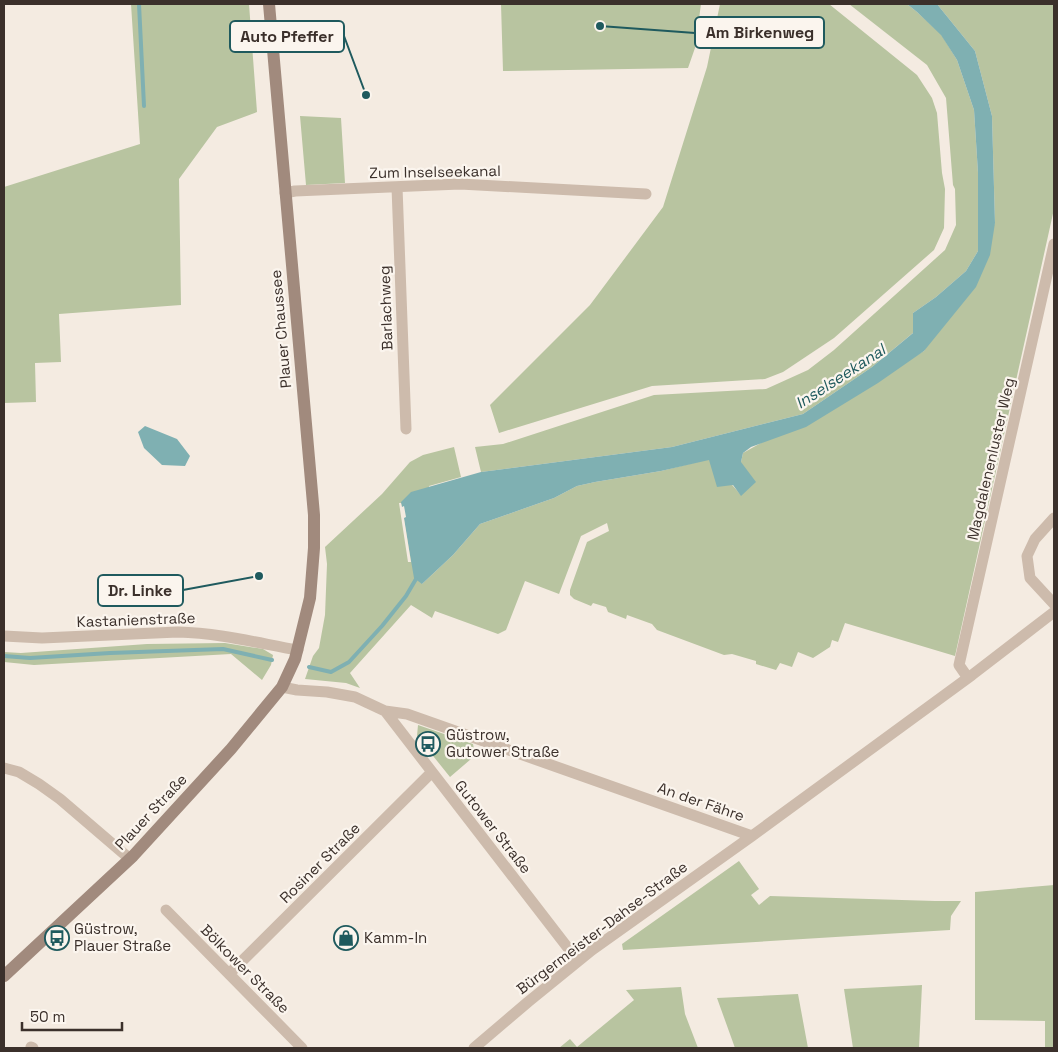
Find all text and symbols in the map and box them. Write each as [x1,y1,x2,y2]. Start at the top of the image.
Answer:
callout: Am Birkenweg [695,17,824,48]
callout: Auto Pfeffer [230,21,344,52]
text: Am Birkenweg [706,22,814,43]
text: Auto Pfeffer [240,26,334,47]
street label: Zum Inselseekanal [369,161,501,182]
street label: Barlachweg [375,265,396,351]
street label: Plauer Chaussee [266,269,295,389]
water label: Inselseekanal [791,338,891,413]
street label: Magdalenenluster Weg [963,376,1018,542]
callout: Dr. Linke [98,575,183,606]
text: Dr. Linke [108,580,172,601]
street label: Kastanienstraße [76,608,196,631]
place label: Güstrow, Gutower Straße [446,725,560,761]
bus stop icon: Güstrow, Gutower Straße [415,731,441,757]
street label: Plauer Straße [111,770,191,854]
street label: Gutower Straße [451,776,536,877]
street label: An der Fähre [655,778,747,825]
street label: Rosiner Straße [275,818,364,907]
street label: Bürgermeister-Dahse-Straße [512,857,691,998]
place label: Güstrow, Plauer Straße [74,919,171,955]
street label: Bölkower Straße [197,920,294,1017]
bus stop icon: Güstrow, Plauer Straße [44,925,70,951]
shop icon: Kamm-In [333,925,359,951]
place label: Kamm-In [364,928,427,947]
scale bar [22,1000,122,1032]
text: 50 m [30,1007,65,1026]

